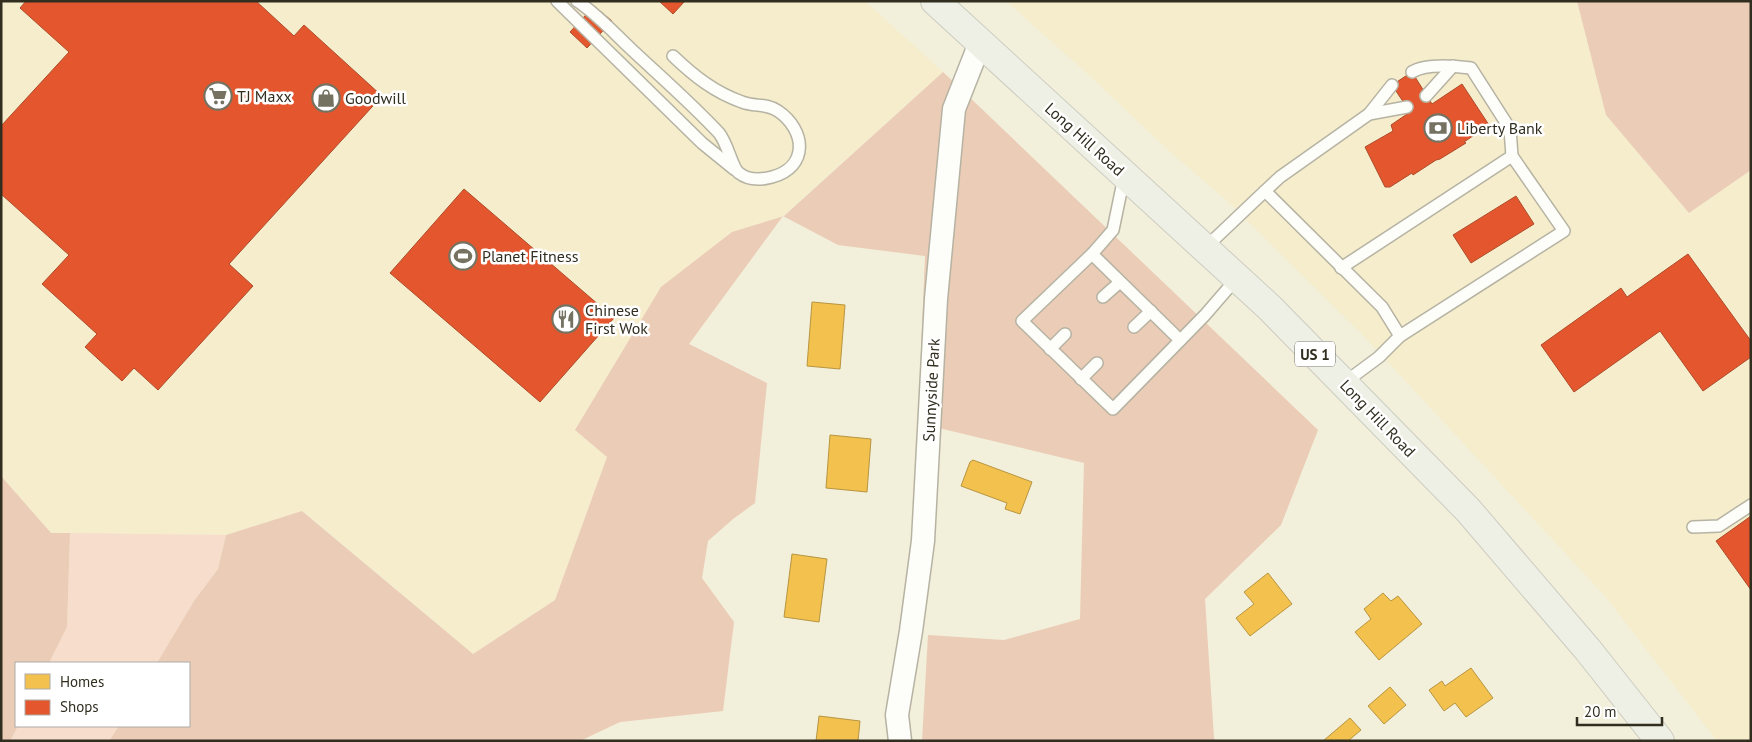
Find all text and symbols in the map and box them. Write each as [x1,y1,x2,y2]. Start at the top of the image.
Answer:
supermarket icon: TJ Maxx [203,81,233,111]
shop icon: Goodwill [311,83,341,113]
place label: TJ Maxx [237,86,292,106]
place label: Goodwill [345,88,406,108]
street label: Long Hill Road [1041,98,1129,180]
bank icon: Liberty Bank [1423,113,1453,143]
place label: Liberty Bank [1457,118,1543,138]
sports icon: Planet Fitness [448,241,478,271]
place label: Planet Fitness [482,246,579,266]
place label: Chinese First Wok [585,300,648,338]
restaurant icon: Chinese First Wok [551,304,581,334]
street label: Sunnyside Park [918,337,944,442]
road number: US 1 [1295,342,1335,366]
street label: Long Hill Road [1336,375,1420,461]
legend [15,662,190,727]
text: Homes [60,672,104,691]
scale bar [1577,694,1662,726]
text: Shops [60,697,99,716]
text: 20 m [1584,702,1617,721]

